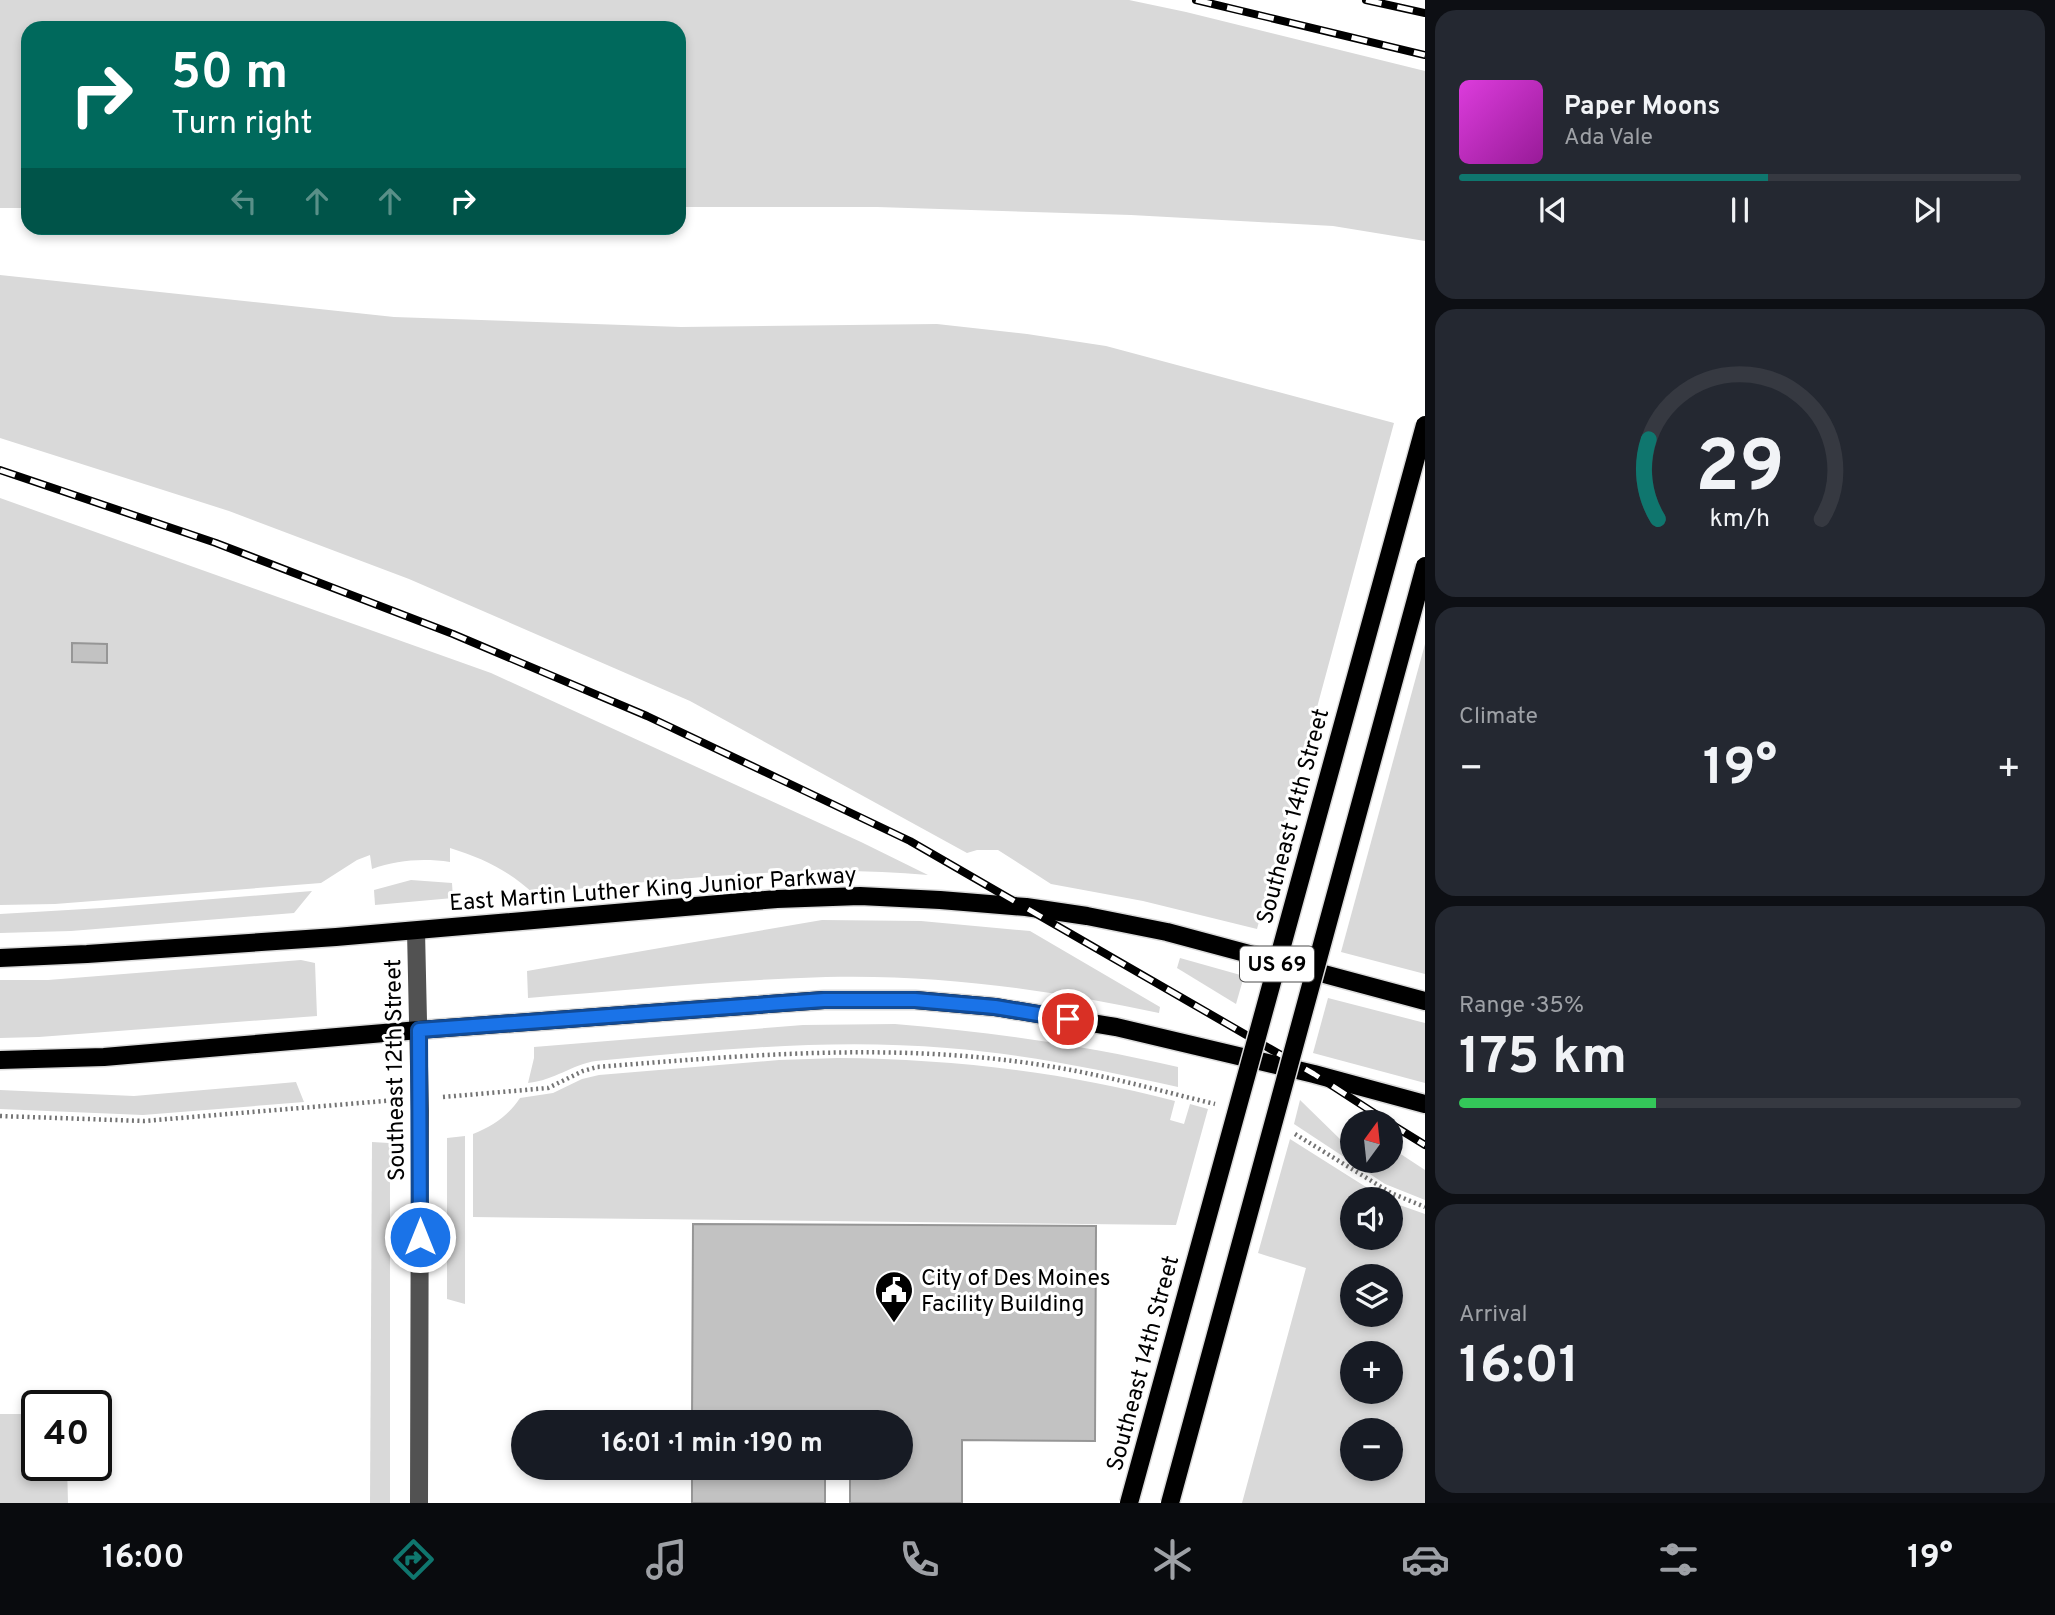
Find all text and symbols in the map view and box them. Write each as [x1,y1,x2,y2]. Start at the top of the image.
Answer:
text: 50 m [171,44,288,106]
icon: right [56,49,147,140]
text: Paper Moons [1564,91,1720,124]
text: Turn right [171,105,313,145]
text: Ada Vale [1564,124,1653,153]
icon: left [225,182,263,220]
icon: ahead [298,182,336,220]
icon: ahead [371,182,409,220]
icon: right [444,182,482,220]
icon: previous [1534,191,1572,229]
icon: pause [1721,191,1759,229]
icon: next [1908,191,1946,229]
text: 29 [1695,425,1785,517]
text: km/h [1710,504,1770,536]
text: Climate [1459,703,1538,732]
street label: Southeast 14th Street [1252,706,1337,928]
text: 19° [1703,737,1777,803]
text: − [1459,746,1484,795]
text: + [1996,746,2021,795]
street label: East Martin Luther King Junior Parkway [448,862,858,919]
road number: US 69 [1240,946,1314,982]
street label: Southeast 12th Street [380,959,413,1181]
pin [1038,989,1098,1049]
text: Range · 35% [1459,992,1584,1021]
icon: arrive [1049,1000,1087,1038]
text: 175 km [1459,1026,1627,1092]
north arrow [1340,1110,1404,1172]
map controls [1340,1110,1403,1481]
button: sound [1340,1187,1403,1250]
position arrow [383,1200,457,1274]
street label: Southeast 14th Street [1102,1253,1187,1475]
button: layers [1340,1264,1403,1327]
place label: City of Des Moines Facility Building [921,1265,1111,1320]
public building icon: City of Des Moines Facility Building [873,1269,915,1324]
text: Arrival [1459,1301,1528,1330]
text: 16:01 [1459,1335,1579,1401]
button: + [1340,1341,1403,1404]
speed limit sign: 40 [21,1390,112,1481]
button: − [1340,1418,1403,1481]
text: 16:01 · 1 min · 190 m [601,1428,823,1461]
icon: directions [389,1535,438,1584]
icon: music [642,1535,691,1584]
icon: phone [895,1535,944,1584]
icon: climate [1148,1535,1197,1584]
icon: car [1401,1535,1450,1584]
icon: filters [1654,1535,1703,1584]
text: 16:00 [102,1539,185,1579]
text: 19° [1907,1539,1953,1579]

